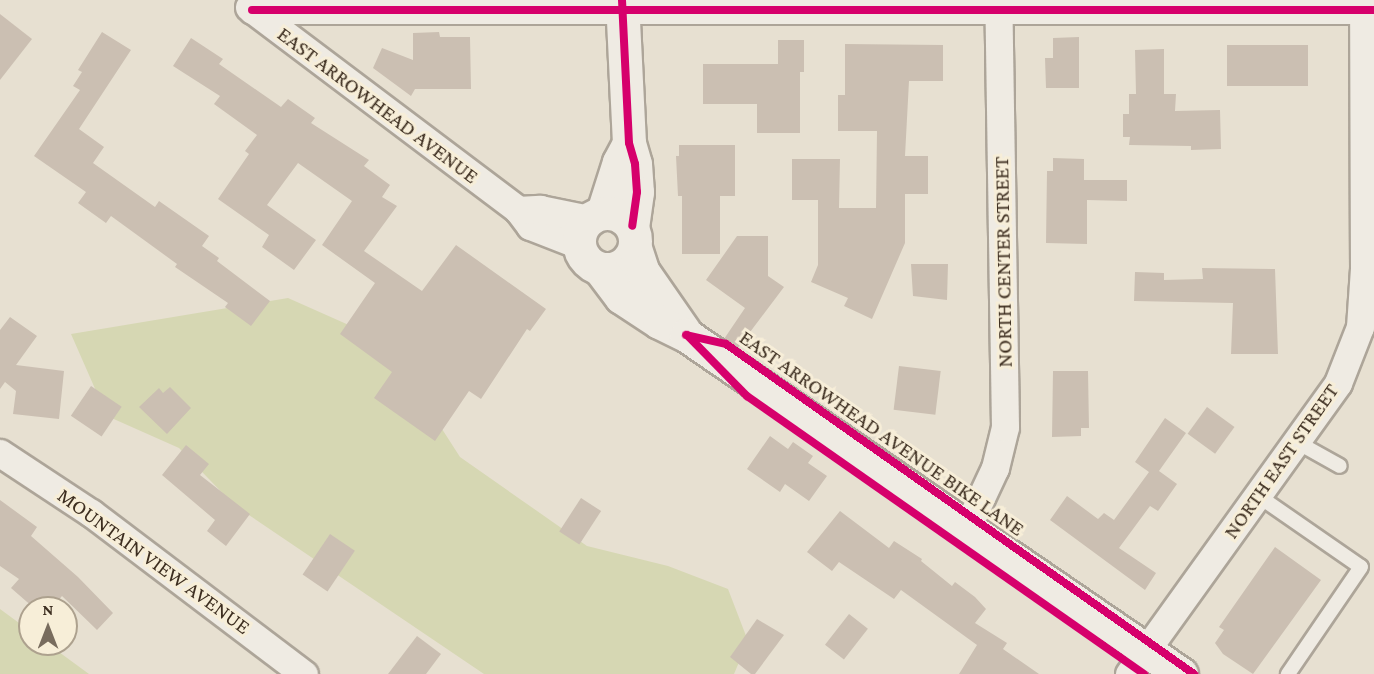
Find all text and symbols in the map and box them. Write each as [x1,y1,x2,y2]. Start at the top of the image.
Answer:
street label: EAST ARROWHEAD AVENUE [273,21,483,189]
street label: NORTH CENTER STREET [989,156,1017,368]
street label: EAST ARROWHEAD AVENUE BIKE LANE [735,325,1029,541]
street label: NORTH EAST STREET [1218,379,1344,543]
street label: MOUNTAIN VIEW AVENUE [53,483,255,639]
north arrow [18,596,78,656]
text: N [43,601,53,618]

